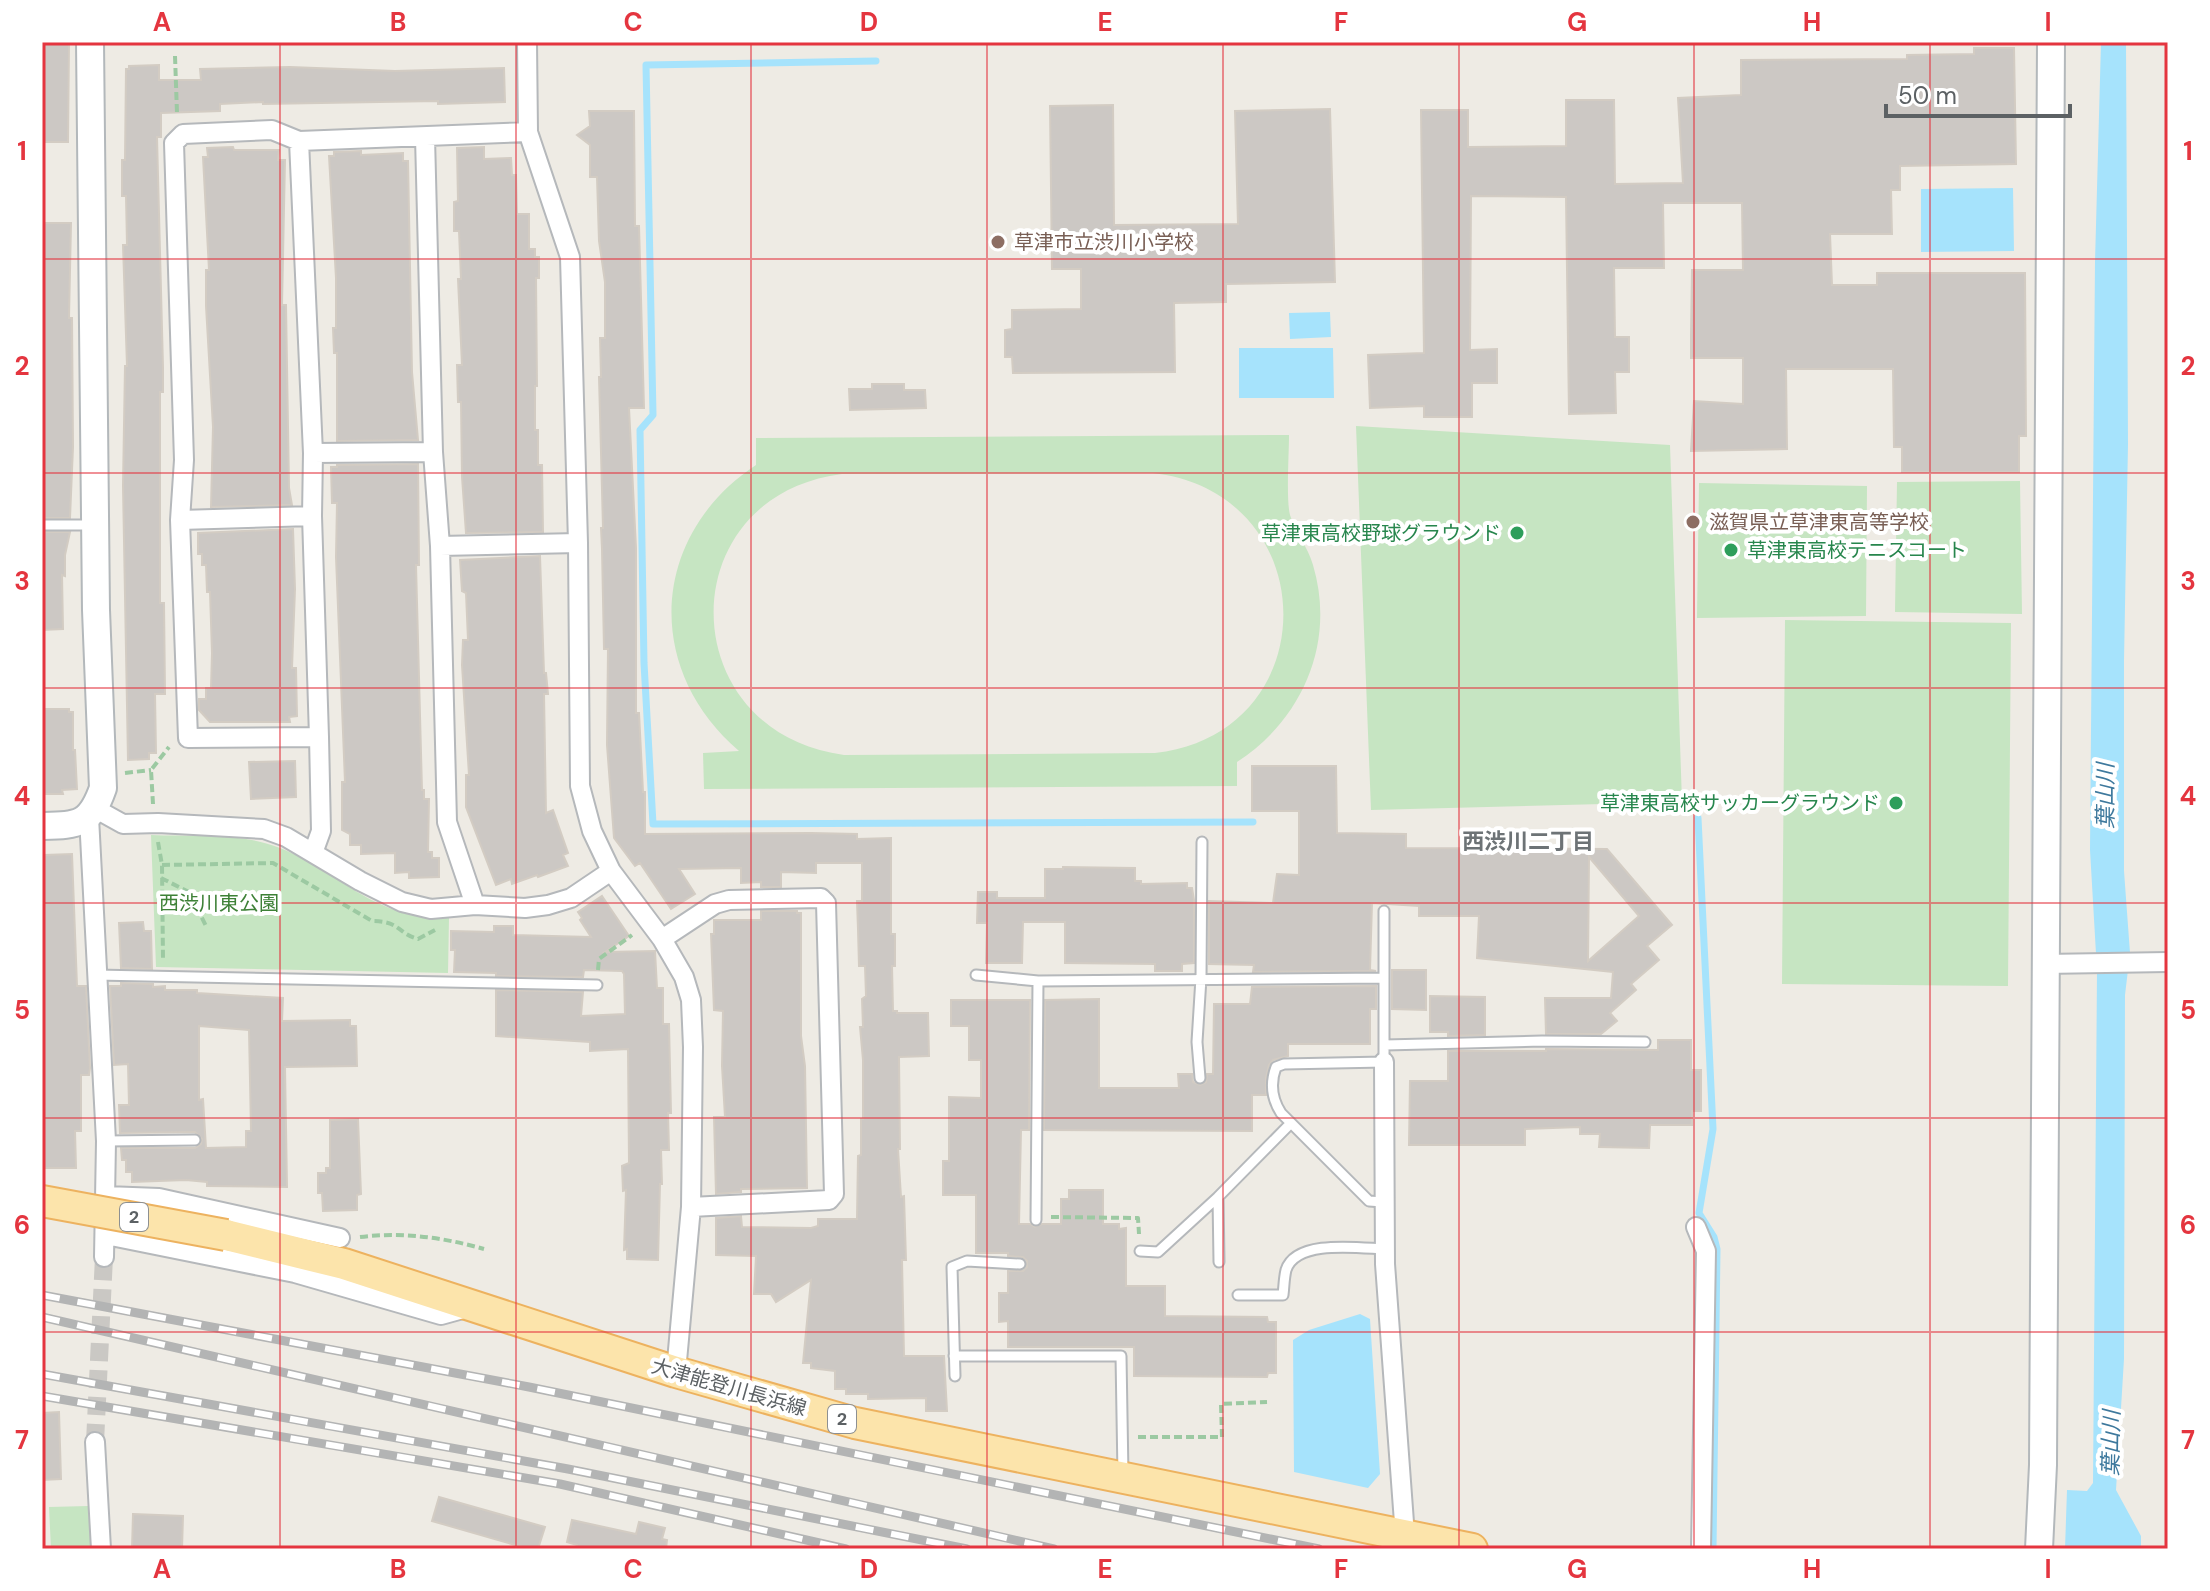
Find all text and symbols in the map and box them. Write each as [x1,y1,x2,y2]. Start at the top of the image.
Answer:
text: A [153,5,171,39]
text: B [390,5,406,39]
text: C [623,5,643,39]
text: D [860,5,878,39]
text: E [1097,5,1113,39]
text: F [1334,5,1348,39]
text: G [1567,5,1587,39]
text: H [1803,5,1821,39]
text: I [2044,5,2052,39]
scale bar [1886,68,2070,118]
text: 50 m [1898,80,1957,111]
text: 1 [17,134,27,168]
text: 1 [2183,134,2193,168]
place label: 草津市立渋川小学校 [1014,229,1194,255]
marker: 草津市立渋川小学校 [989,233,1007,251]
text: 2 [14,349,30,383]
text: 2 [2180,349,2196,383]
place label: 滋賀県立草津東高等学校 [1709,509,1929,535]
marker: 滋賀県立草津東高等学校 [1684,513,1702,531]
place label: 草津東高校野球グラウンド [1261,520,1501,546]
marker: 草津東高校野球グラウンド [1508,524,1526,542]
place label: 草津東高校テニスコート [1747,537,1967,563]
marker: 草津東高校テニスコート [1722,541,1740,559]
text: 3 [14,564,30,598]
text: 3 [2180,564,2196,598]
water label: 葉山川 [2091,761,2120,829]
text: 4 [14,779,30,813]
text: 4 [2180,779,2196,813]
place label: 草津東高校サッカーグラウンド [1600,790,1880,816]
marker: 草津東高校サッカーグラウンド [1887,794,1905,812]
district label: 西渋川二丁目 [1462,827,1594,856]
park label: 西渋川東公園 [159,890,279,916]
text: 5 [14,993,30,1027]
text: 5 [2180,993,2196,1027]
road number: 2 [120,1203,148,1231]
text: 6 [14,1208,30,1242]
text: 6 [2180,1208,2196,1242]
street label: 大津能登川長浜線 [649,1352,809,1422]
road number: 2 [828,1405,856,1433]
water label: 葉山川 [2096,1408,2126,1476]
text: 7 [15,1423,29,1457]
text: 7 [2181,1423,2195,1457]
text: A [153,1552,171,1586]
text: B [390,1552,406,1586]
text: C [623,1552,643,1586]
text: D [860,1552,878,1586]
text: E [1097,1552,1113,1586]
text: F [1334,1552,1348,1586]
text: G [1567,1552,1587,1586]
text: H [1803,1552,1821,1586]
text: I [2044,1552,2052,1586]

